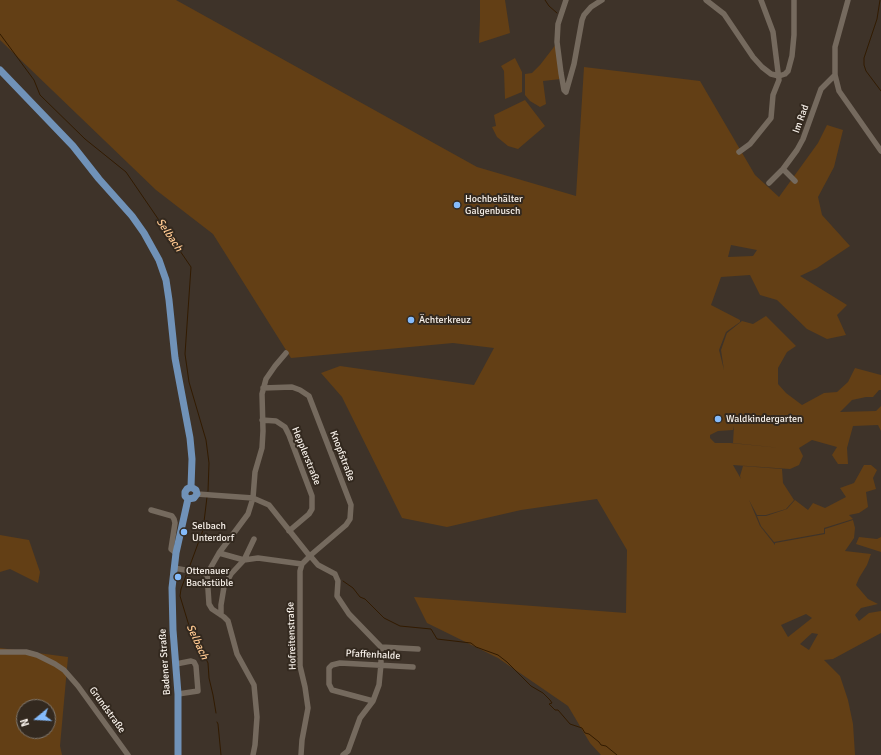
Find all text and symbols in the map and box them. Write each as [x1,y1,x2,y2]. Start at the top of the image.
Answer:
street label: Im Rad [790,103,812,135]
place label: Hochbehälter Galgenbusch [465,193,523,216]
marker: Hochbehälter Galgenbusch [452,200,462,210]
water label: Selbach [153,216,185,254]
place label: Ächterkreuz [419,314,471,326]
marker: Ächterkreuz [406,315,416,325]
place label: Waldkindergarten [726,413,802,425]
marker: Waldkindergarten [713,414,723,424]
street label: Hepplerstraße [289,425,323,487]
street label: Knopfstraße [327,429,357,483]
place label: Selbach Unterdorf [192,520,234,544]
marker: Selbach Unterdorf [179,527,189,537]
place label: Ottenauer Backstüble [186,565,233,588]
marker: Ottenauer Backstüble [173,572,183,582]
street label: Hofreitenstraße [285,602,299,670]
water label: Selbach [183,622,211,662]
street label: Badener Straße [157,628,173,696]
street label: Pfaffenhalde [345,648,401,662]
street label: Grundstraße [86,685,128,735]
north arrow [16,699,56,739]
text: N [18,717,32,728]

